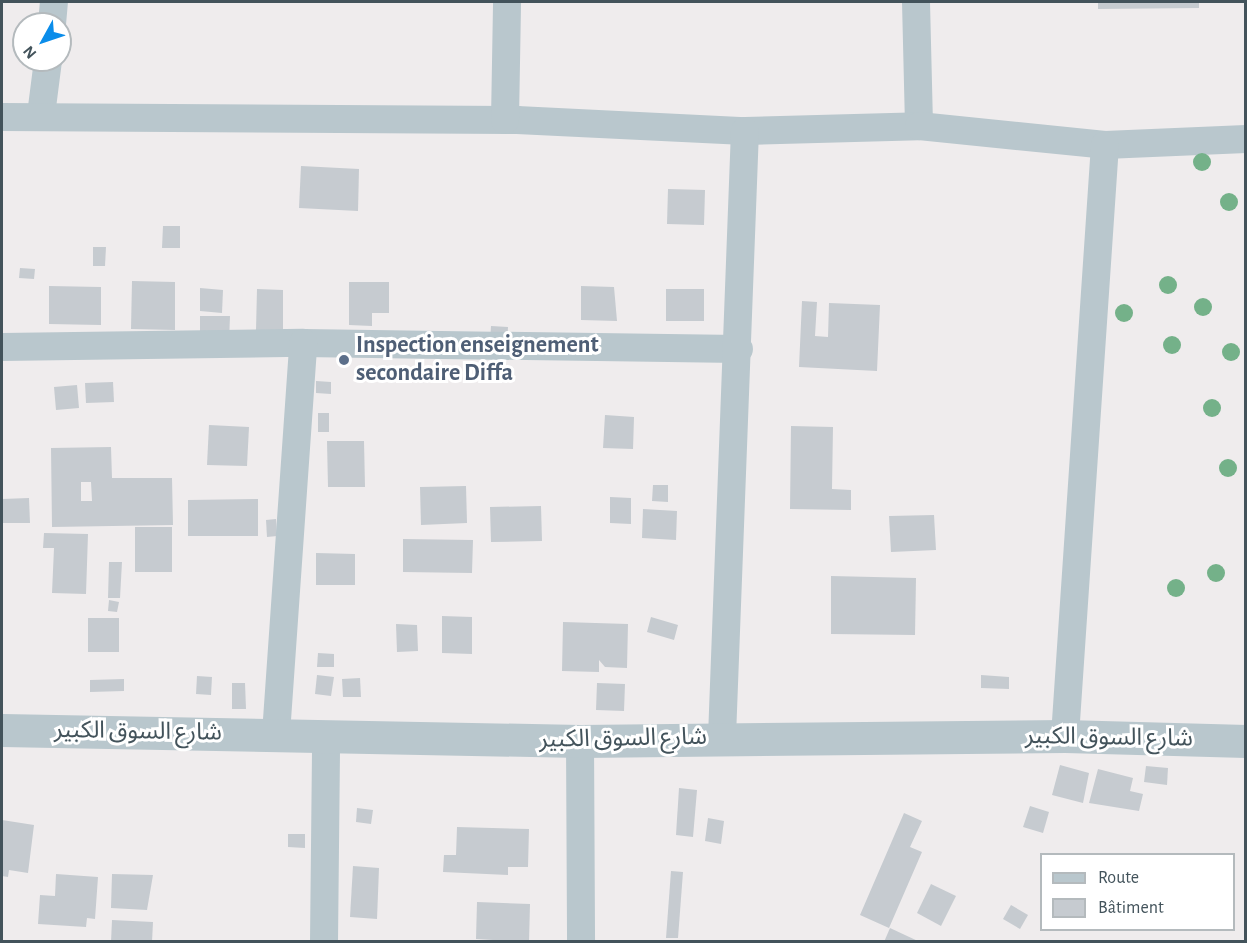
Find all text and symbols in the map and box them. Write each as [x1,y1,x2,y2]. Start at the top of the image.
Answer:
north arrow [12,12,72,72]
text: N [20,43,39,62]
place label: Inspection enseignement secondaire Diffa [356,332,599,388]
marker: Inspection enseignement secondaire Diffa [337,353,351,367]
street label: شارع السوق الكبير [54,716,222,748]
street label: شارع السوق الكبير [1025,722,1193,754]
street label: شارع السوق الكبير [539,723,707,755]
legend [1040,853,1235,931]
text: Route [1098,869,1139,887]
text: Bâtiment [1098,899,1164,917]

